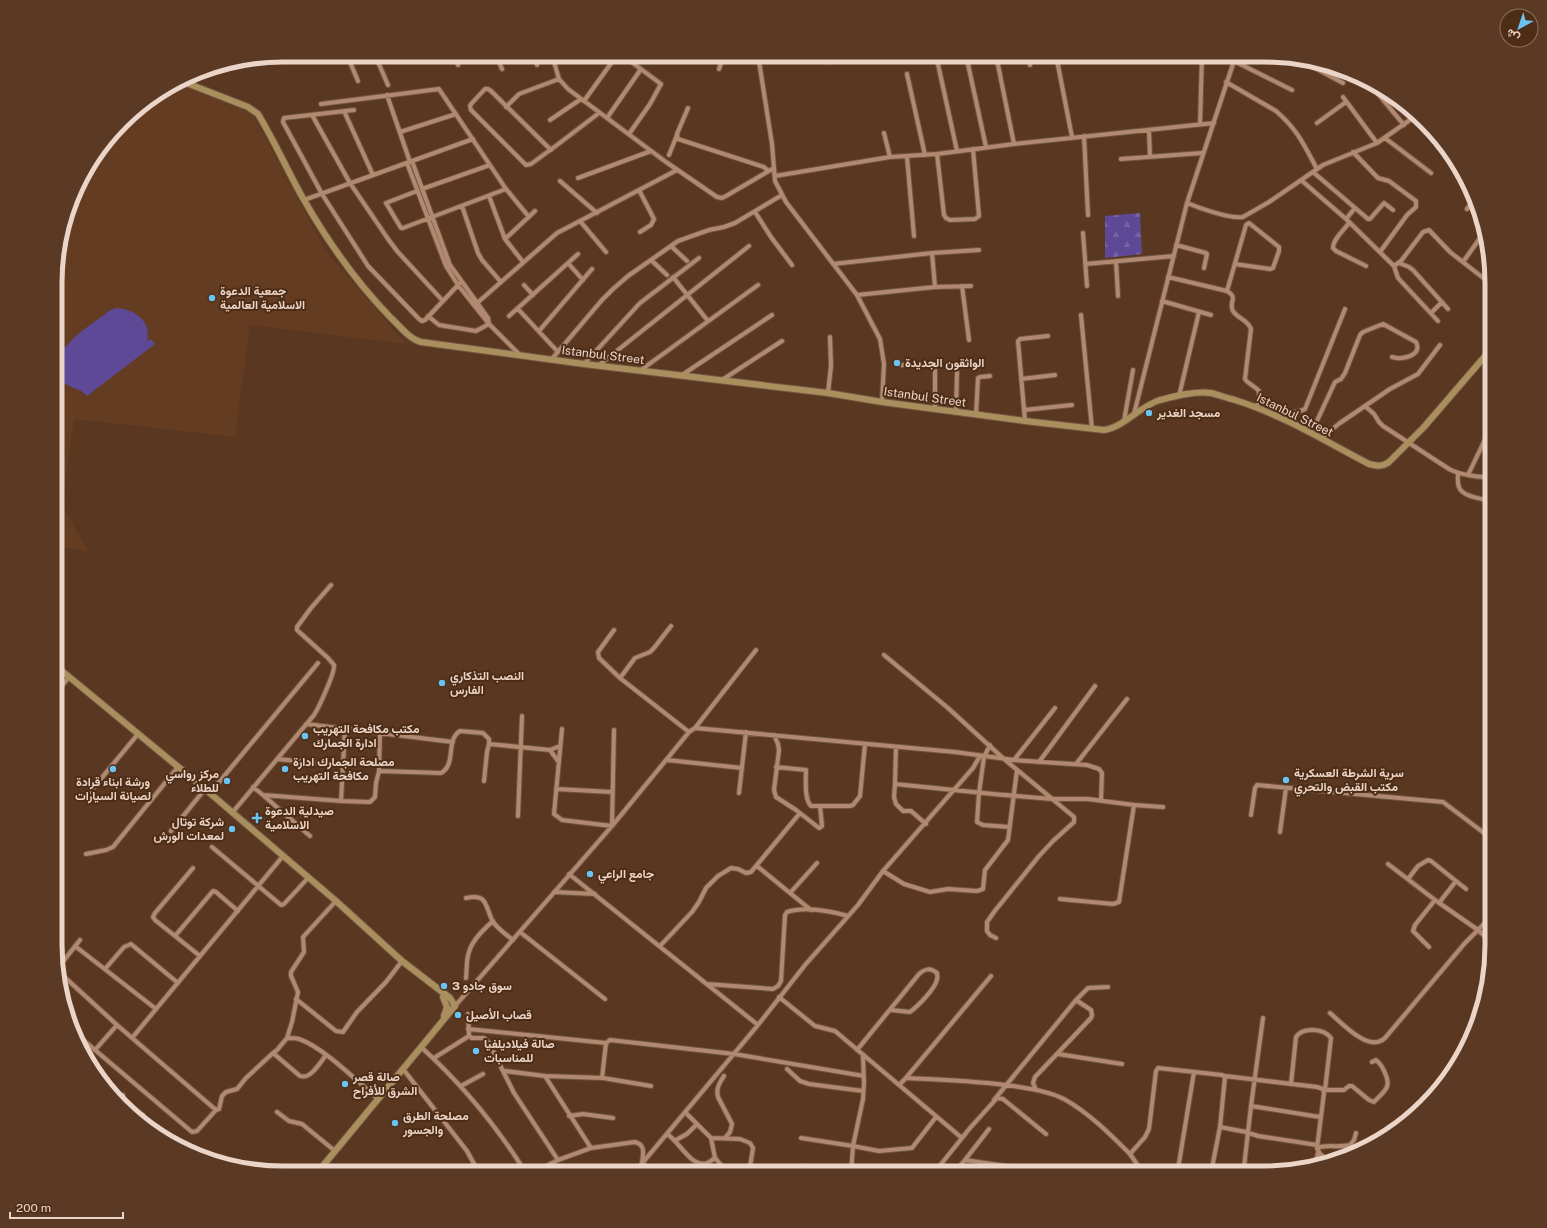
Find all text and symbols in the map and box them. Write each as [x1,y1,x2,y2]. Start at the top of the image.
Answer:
north arrow [1499,8,1539,48]
text: ش [1504,26,1522,45]
place label: جمعية الدعوة الاسلامية العالمية [220,284,305,312]
marker: جمعية الدعوة الاسلامية العالمية [207,293,217,303]
street label: Istanbul Street [561,343,646,367]
place label: الواثقون الجديدة [905,356,984,371]
marker: الواثقون الجديدة [892,358,902,368]
street label: Istanbul Street [883,384,968,410]
street label: Istanbul Street [1254,390,1336,440]
place label: مسجد الغدير [1156,406,1221,421]
marker: مسجد الغدير [1144,408,1154,418]
place label: النصب التذكاري الفارس [450,669,524,698]
marker: النصب التذكاري الفارس [437,678,447,688]
place label: مكتب مكافحة التهريب ادارة الجمارك [313,722,420,751]
marker: مكتب مكافحة التهريب ادارة الجمارك [300,731,310,741]
place label: مصلحة الجمارك ادارة مكافحة التهريب [293,755,395,784]
marker: ورشة ابناء قرادة لصيانة السيارات [108,764,118,774]
marker: مصلحة الجمارك ادارة مكافحة التهريب [280,764,290,774]
place label: سرية الشرطة العسكرية مكتب القبض والتحري [1294,766,1404,797]
place label: مركز رواسي للطلاء [166,767,219,795]
place label: ورشة ابناء قرادة لصيانة السيارات [75,775,151,804]
marker: سرية الشرطة العسكرية مكتب القبض والتحري [1281,775,1291,785]
marker: مركز رواسي للطلاء [222,776,232,786]
place label: صيدلية الدعوة الاسلامية [265,804,334,832]
marker: صيدلية الدعوة الاسلامية [252,813,262,823]
place label: شركة توتال لمعدات الورش [154,815,224,844]
marker: شركة توتال لمعدات الورش [227,824,237,834]
place label: جامع الراعي [598,867,654,884]
marker: جامع الراعي [585,869,595,879]
place label: سوق جادو 3 [452,979,512,994]
marker: سوق جادو 3 [439,981,449,991]
place label: قصاب الأصيل [466,1008,532,1022]
marker: قصاب الأصيل [453,1010,463,1020]
place label: صالة فيلاديلفيا للمناسبات [484,1037,555,1065]
marker: صالة فيلاديلفيا للمناسبات [471,1046,481,1056]
place label: صالة قصر الشرق للأفراح [352,1070,417,1099]
marker: صالة قصر الشرق للأفراح [340,1079,350,1089]
place label: مصلحة الطرق والجسور [402,1109,469,1138]
marker: مصلحة الطرق والجسور [390,1118,400,1128]
scale bar [10,1194,123,1220]
text: 200 m [16,1201,51,1215]

